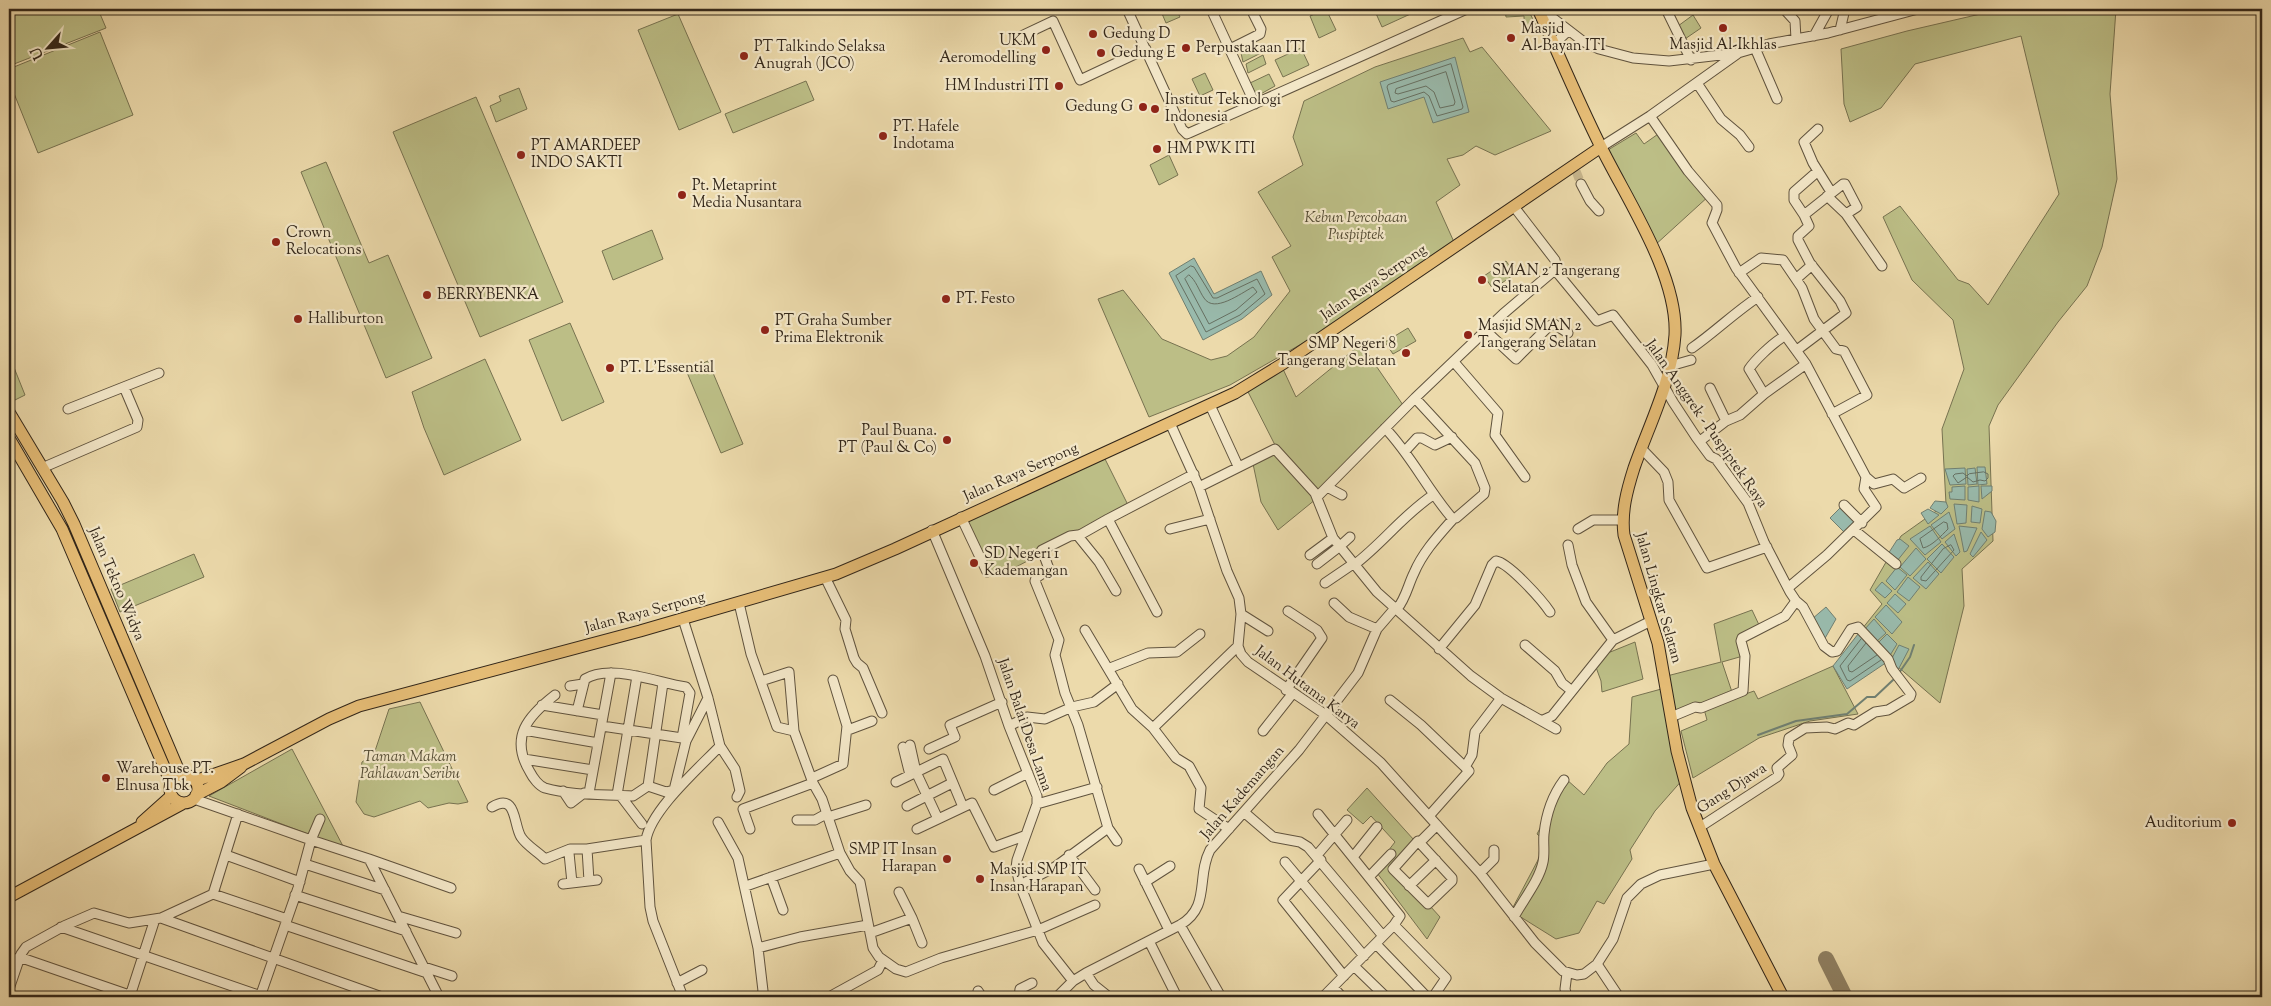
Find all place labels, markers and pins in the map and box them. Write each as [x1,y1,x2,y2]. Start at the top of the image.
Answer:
place label: Masjid Al-Bayan ITI [1521,19,1605,57]
marker: Masjid Al-Ikhlas [1717,22,1729,34]
place label: Gedung D [1103,24,1170,45]
marker: Gedung D [1087,28,1099,40]
place label: UKM Aeromodelling [939,31,1036,69]
marker: Masjid Al-Bayan ITI [1505,32,1517,44]
place label: Masjid Al-Ikhlas [1669,35,1777,56]
place label: PT Talkindo Selaksa Anugrah (JCO) [754,37,886,75]
place label: Perpustakaan ITI [1196,38,1306,59]
marker: Perpustakaan ITI [1180,42,1192,54]
place label: Gedung E [1111,43,1176,64]
marker: UKM Aeromodelling [1040,44,1052,56]
marker: Gedung E [1095,47,1107,59]
marker: PT Talkindo Selaksa Anugrah (JCO) [738,50,750,62]
place label: HM Industri ITI [945,76,1049,97]
marker: HM Industri ITI [1053,80,1065,92]
place label: Institut Teknologi Indonesia [1165,90,1281,128]
place label: Gedung G [1065,97,1133,118]
marker: Gedung G [1137,101,1149,113]
marker: Institut Teknologi Indonesia [1149,103,1161,115]
place label: PT. Hafele Indotama [893,117,959,155]
marker: PT. Hafele Indotama [877,130,889,142]
place label: PT AMARDEEP INDO SAKTI [531,136,641,174]
place label: HM PWK ITI [1167,139,1255,160]
marker: HM PWK ITI [1151,143,1163,155]
marker: PT AMARDEEP INDO SAKTI [515,149,527,161]
place label: Pt. Metaprint Media Nusantara [692,176,802,214]
marker: Pt. Metaprint Media Nusantara [676,189,688,201]
place label: Crown Relocations [286,223,361,261]
marker: Crown Relocations [270,236,282,248]
place label: SMAN 2 Tangerang Selatan [1492,261,1620,299]
marker: SMAN 2 Tangerang Selatan [1476,274,1488,286]
place label: BERRYBENKA [437,285,539,306]
marker: BERRYBENKA [421,289,433,301]
place label: PT. Festo [956,289,1015,310]
marker: PT. Festo [940,293,952,305]
place label: Halliburton [308,309,384,330]
place label: PT Graha Sumber Prima Elektronik [775,311,892,349]
marker: Halliburton [292,313,304,325]
place label: Masjid SMAN 2 Tangerang Selatan [1478,316,1597,354]
marker: PT Graha Sumber Prima Elektronik [759,324,771,336]
marker: Masjid SMAN 2 Tangerang Selatan [1462,329,1474,341]
place label: SMP Negeri 8 Tangerang Selatan [1277,334,1396,372]
marker: SMP Negeri 8 Tangerang Selatan [1400,347,1412,359]
place label: PT. L'Essential [620,358,714,379]
marker: PT. L'Essential [604,362,616,374]
place label: Paul Buana. PT (Paul & Co) [838,421,937,459]
marker: Paul Buana. PT (Paul & Co) [941,434,953,446]
place label: SD Negeri 1 Kademangan [984,544,1068,582]
marker: SD Negeri 1 Kademangan [968,557,980,569]
place label: Warehouse PT. Elnusa Tbk [116,759,214,797]
marker: Warehouse PT. Elnusa Tbk [100,772,112,784]
place label: Auditorium [2145,813,2223,834]
marker: Auditorium [2226,817,2238,829]
place label: SMP IT Insan Harapan [849,840,937,878]
marker: SMP IT Insan Harapan [941,853,953,865]
place label: Masjid SMP IT Insan Harapan [990,860,1087,898]
marker: Masjid SMP IT Insan Harapan [974,873,986,885]

